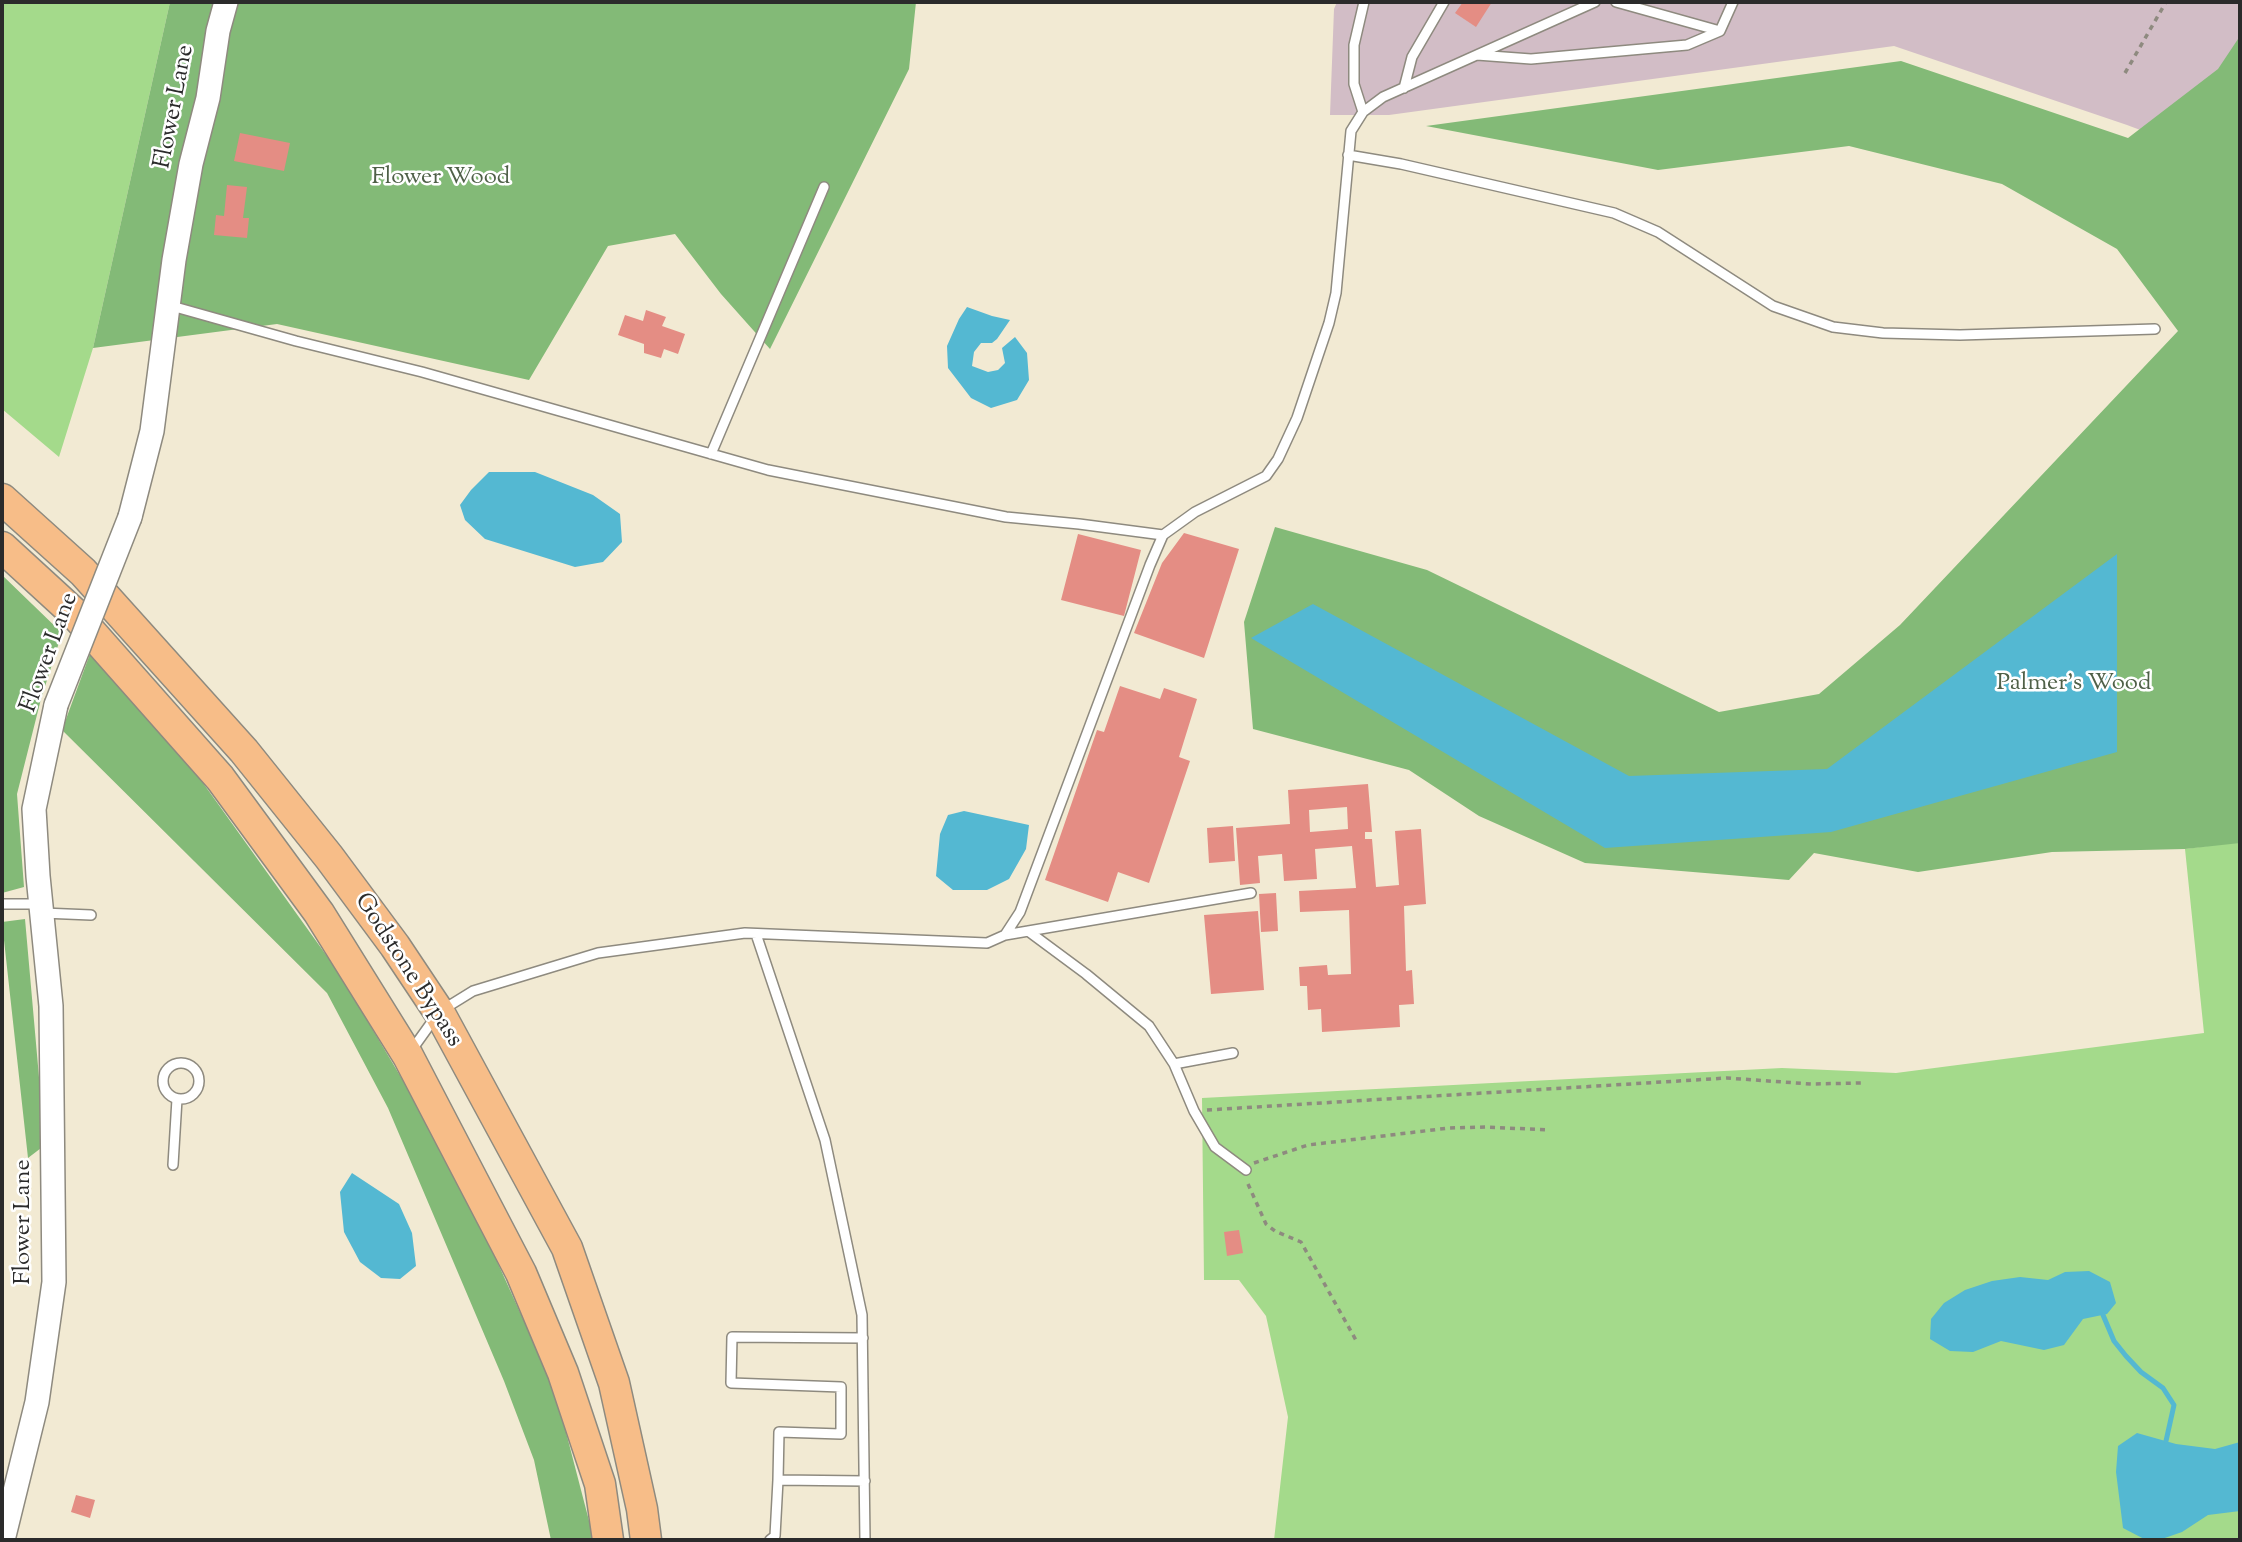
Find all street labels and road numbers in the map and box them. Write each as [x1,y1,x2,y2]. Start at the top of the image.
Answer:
street label: Flower Lane [150,43,202,171]
street label: Flower Lane [16,589,86,717]
street label: Godstone Bypass [347,889,467,1053]
street label: Flower Lane [11,1159,39,1285]

